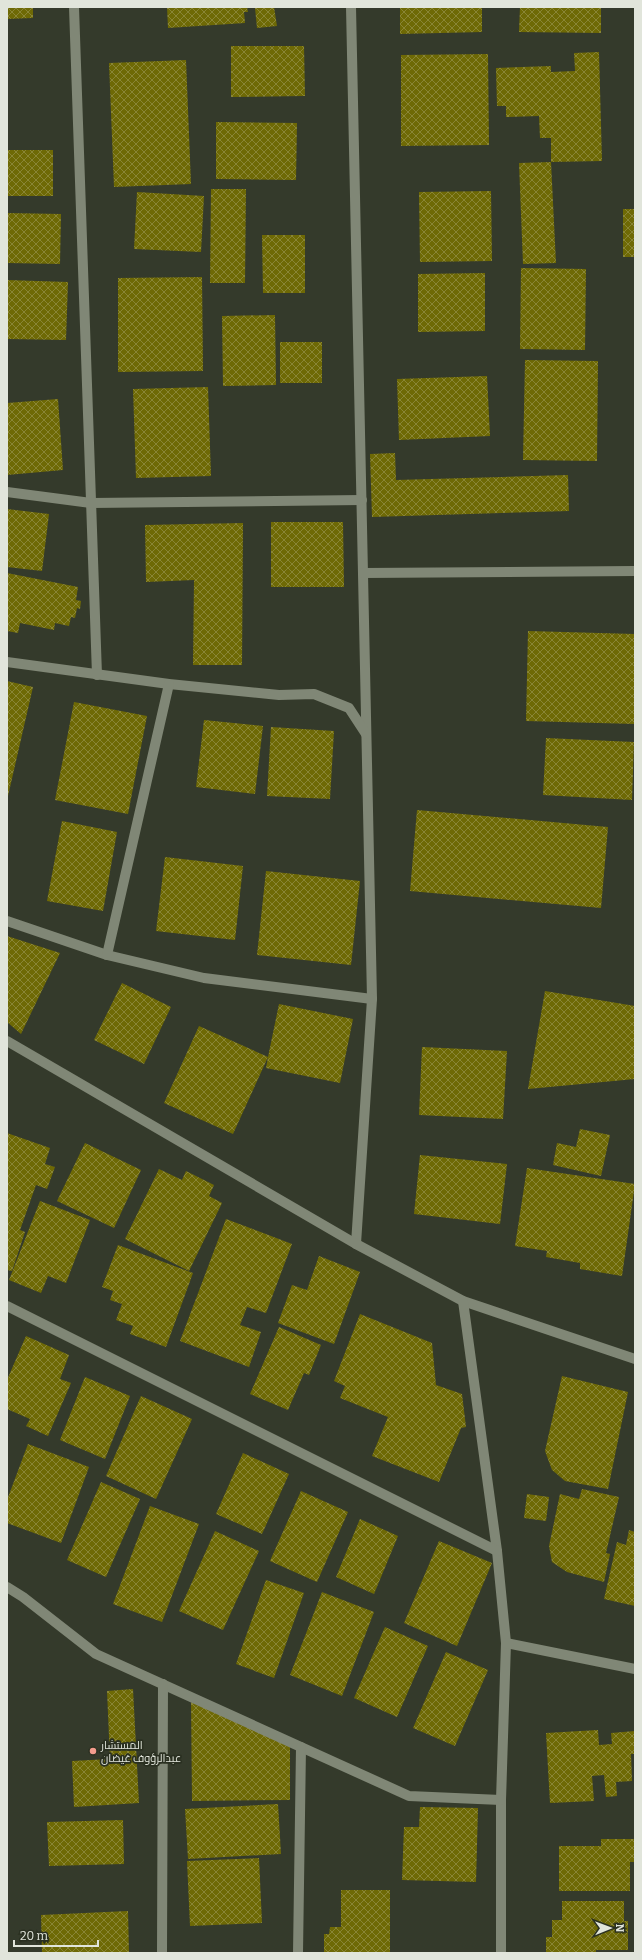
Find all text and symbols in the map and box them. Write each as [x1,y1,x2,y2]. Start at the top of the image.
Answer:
place label: المستشار عبدالرؤوف غيضان [100,1739,181,1765]
marker: المستشار عبدالرؤوف غيضان [88,1746,98,1756]
north arrow [590,1908,630,1948]
scale bar [14,1922,98,1948]
text: N [613,1923,626,1933]
text: 20 m [20,1929,49,1943]

